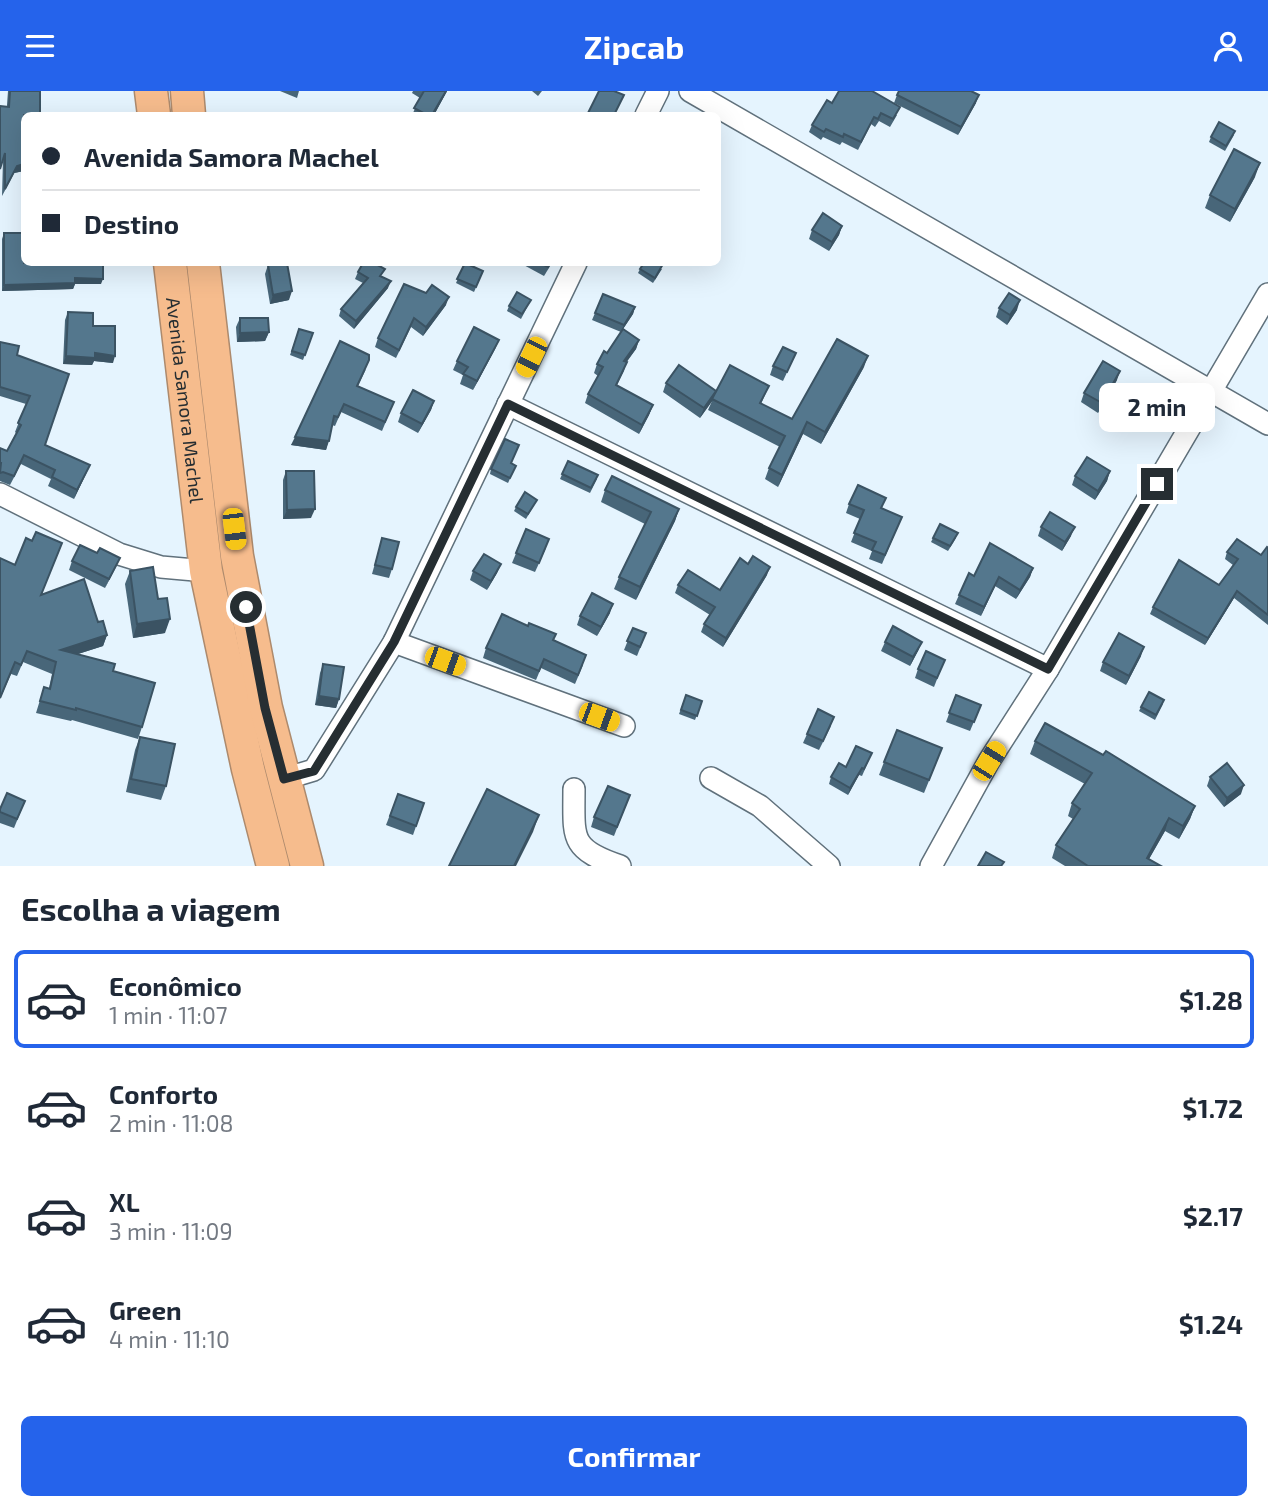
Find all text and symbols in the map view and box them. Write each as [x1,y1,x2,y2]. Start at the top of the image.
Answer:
icon: menu [21,27,59,65]
text: Zipcab [584,27,684,65]
icon: person [1209,27,1247,65]
text: Avenida Samora Machel [84,141,379,172]
text: Destino [84,208,179,239]
street label: Avenida Samora Machel [163,296,210,505]
car [513,334,550,380]
callout: 2 min [1099,383,1215,431]
text: 2 min [1128,393,1186,421]
route end [1141,468,1173,500]
car [222,507,247,551]
route start [230,591,262,623]
car [422,644,469,678]
car [576,700,623,734]
car [969,738,1010,784]
text: Escolha a viagem [21,889,281,927]
icon: car [25,968,88,1031]
text: Econômico [109,970,242,1001]
text: $1.28 [1179,984,1243,1015]
text: 1 min · 11:07 [109,1001,228,1029]
icon: car [25,1076,88,1139]
text: Conforto [109,1078,218,1109]
text: $1.72 [1182,1092,1243,1123]
text: 2 min · 11:08 [109,1109,234,1137]
icon: car [25,1184,88,1247]
text: XL [109,1186,140,1217]
text: $2.17 [1183,1200,1243,1231]
text: 3 min · 11:09 [109,1217,233,1245]
icon: car [25,1292,88,1355]
text: Green [109,1294,182,1325]
text: $1.24 [1179,1308,1243,1339]
text: 4 min · 11:10 [109,1325,230,1353]
button: Confirmar [21,1416,1247,1496]

